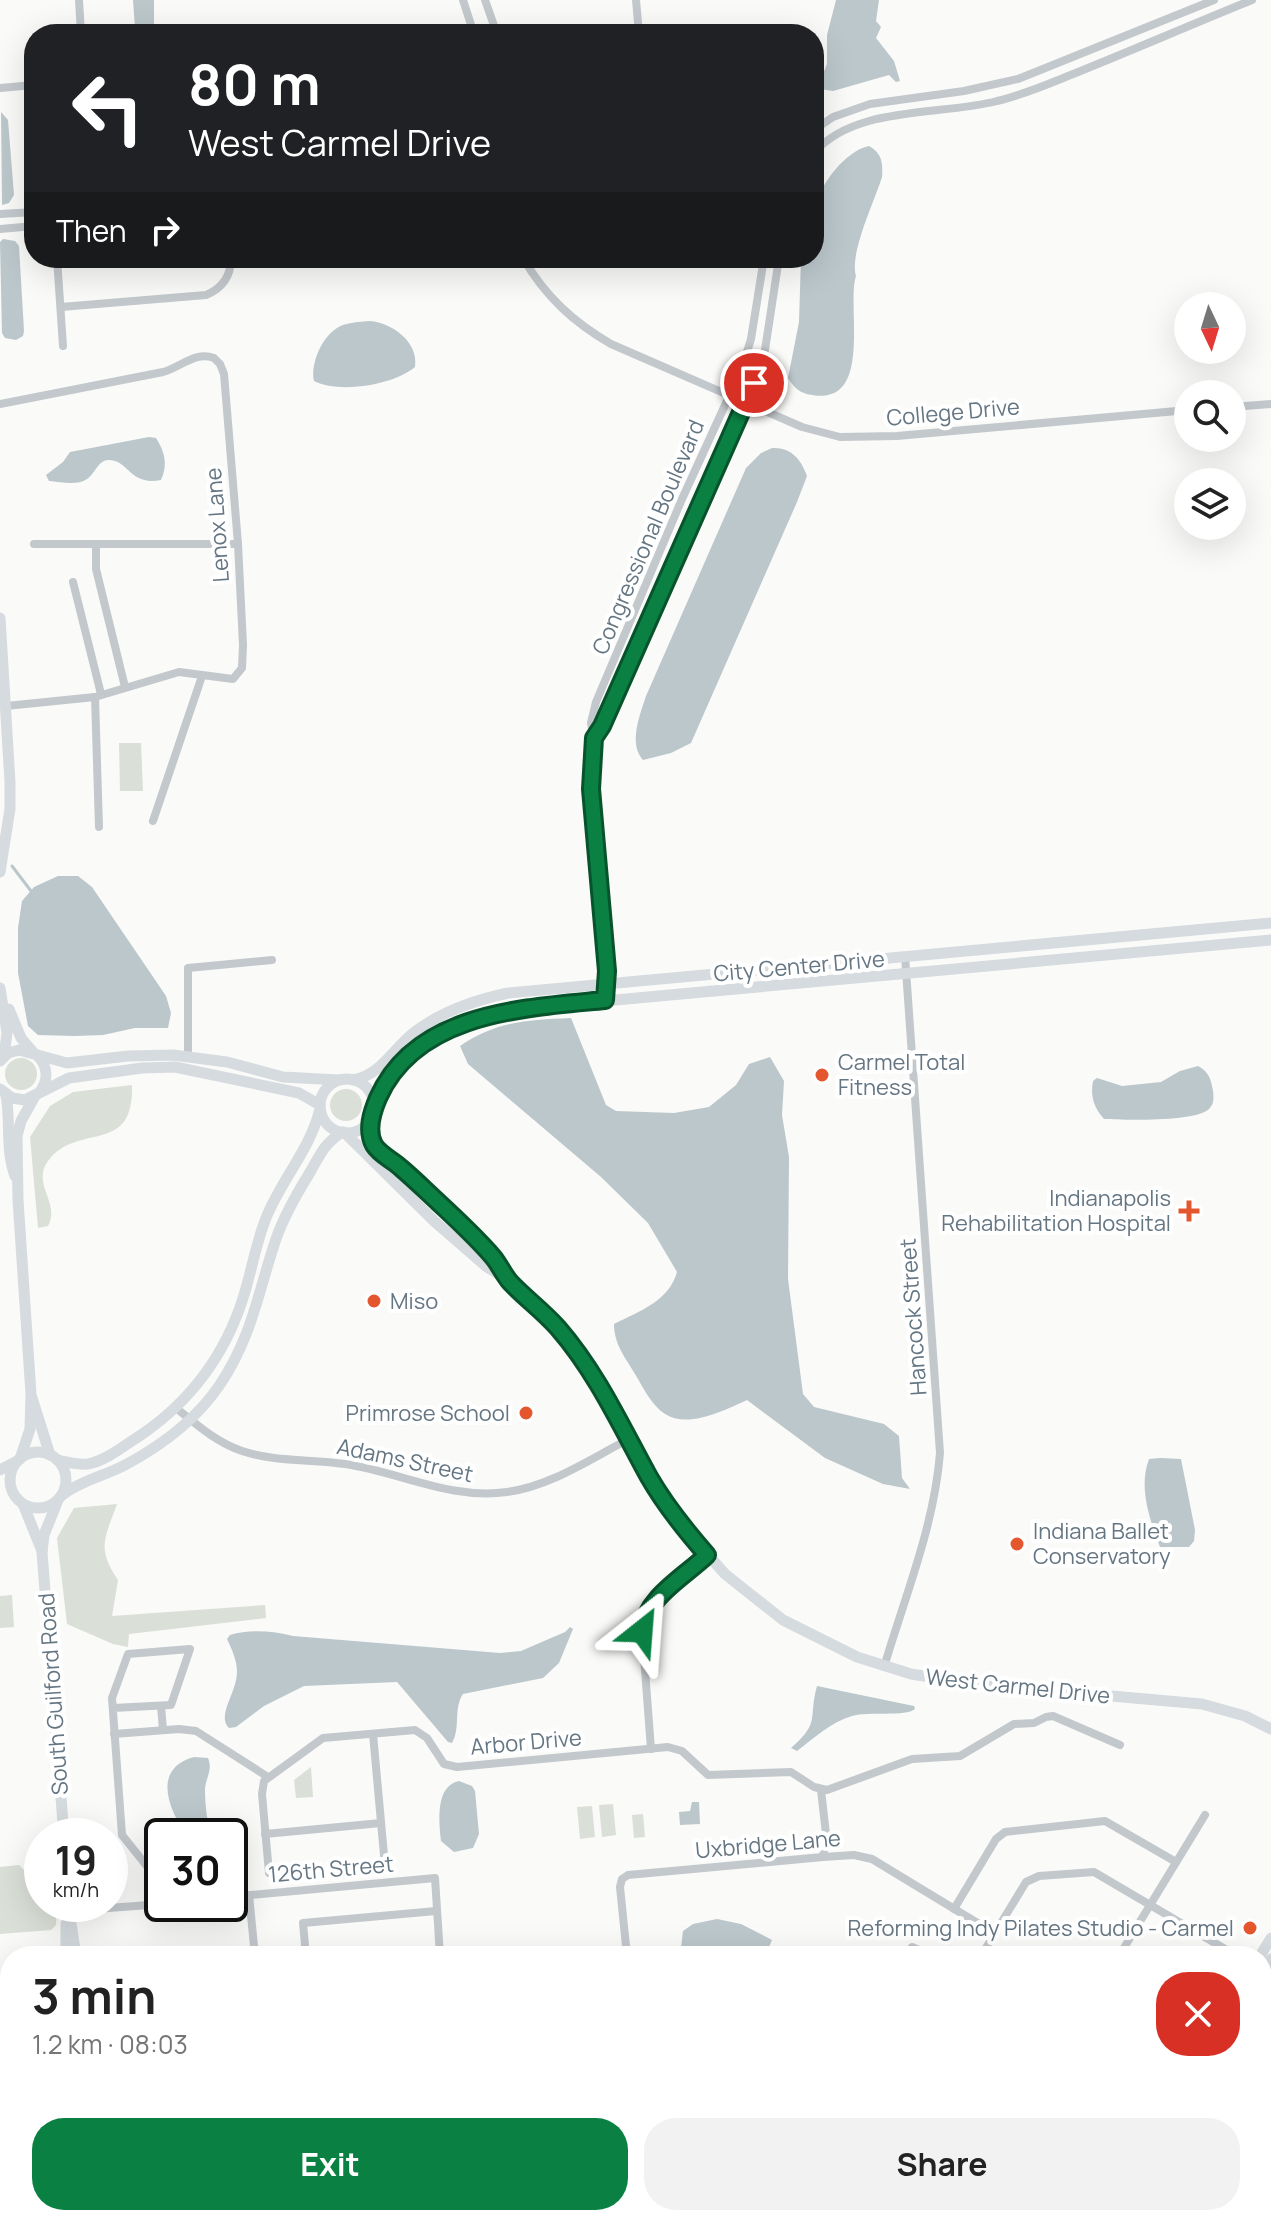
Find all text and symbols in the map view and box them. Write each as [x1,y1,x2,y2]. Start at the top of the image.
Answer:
text: 80 m [188,45,321,122]
icon: left [56,56,160,160]
text: West Carmel Drive [188,118,491,167]
icon: right [143,208,187,252]
text: Then [56,210,127,251]
north arrow [1174,292,1246,364]
map controls [1174,292,1246,540]
pin [720,349,788,417]
icon: arrive [732,361,776,405]
button: search [1174,380,1246,452]
street label: College Drive [885,391,1021,433]
street label: Congressional Boulevard [585,415,711,659]
street label: Lenox Lane [198,467,236,583]
button: layers [1174,468,1246,540]
street label: City Center Drive [712,944,886,988]
place label: Carmel Total Fitness [838,1047,965,1102]
marker: Carmel Total Fitness [813,1066,831,1084]
place label: Indianapolis Rehabilitation Hospital [941,1183,1171,1238]
marker: Indianapolis Rehabilitation Hospital [1178,1200,1200,1222]
street label: Hancock Street [893,1237,933,1396]
place label: Miso [390,1286,438,1316]
marker: Miso [365,1292,383,1310]
place label: Primrose School [346,1398,510,1428]
marker: Primrose School [517,1404,535,1422]
street label: Adams Street [334,1431,476,1489]
place label: Indiana Ballet Conservatory [1033,1516,1171,1571]
marker: Indiana Ballet Conservatory [1008,1535,1026,1553]
position arrow [600,1589,684,1673]
street label: South Guilford Road [31,1592,75,1796]
street label: West Carmel Drive [924,1661,1112,1711]
street label: Arbor Drive [469,1722,583,1762]
speed limit sign: 30 [144,1818,248,1922]
street label: Uxbridge Lane [694,1823,842,1865]
text: 19 [55,1832,97,1887]
street label: 126th Street [267,1849,395,1889]
text: km/h [53,1876,99,1903]
place label: Reforming Indy Pilates Studio - Carmel [847,1913,1234,1943]
marker: Reforming Indy Pilates Studio - Carmel [1241,1919,1259,1937]
text: 3 min [32,1963,156,2028]
button: close [1156,1972,1240,2056]
text: 1.2 km · 08:03 [32,2026,188,2062]
button: Exit [32,2118,628,2210]
button: Share [644,2118,1240,2210]

